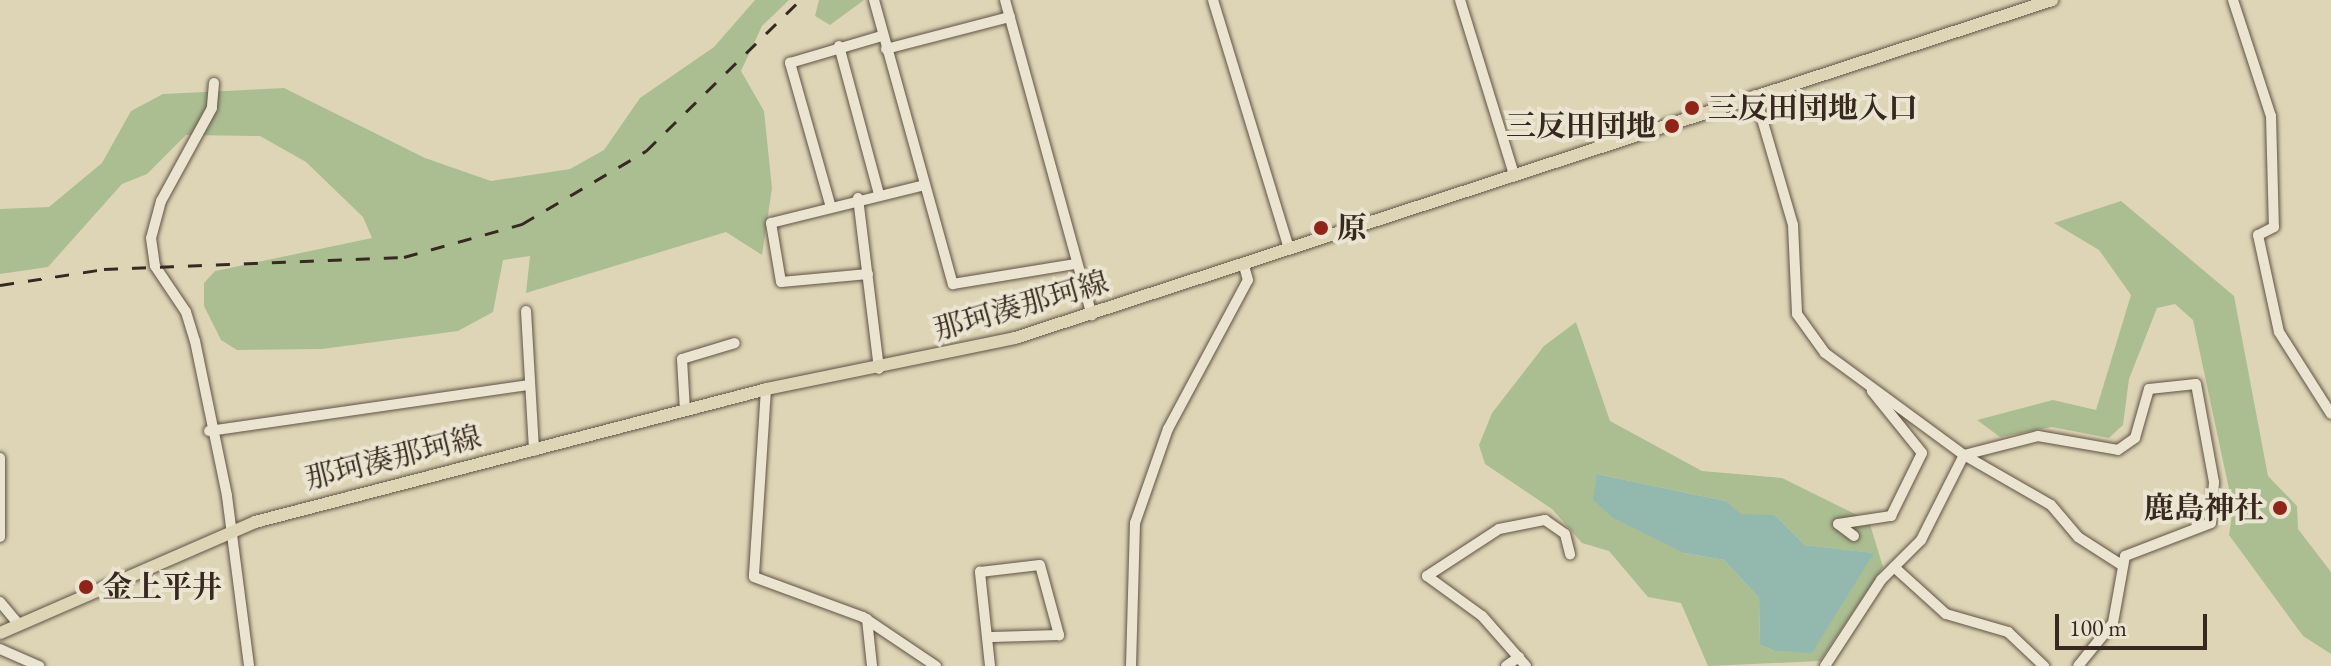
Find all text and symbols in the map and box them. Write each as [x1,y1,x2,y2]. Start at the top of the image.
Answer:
place label: 三反田団地入口 [1708,90,1918,126]
marker: 三反田団地入口 [1683,99,1701,117]
place label: 三反田団地 [1506,108,1656,144]
marker: 三反田団地 [1663,117,1681,135]
place label: 原 [1337,210,1367,246]
marker: 原 [1312,219,1330,237]
street label: 那珂湊那珂線 [930,264,1112,348]
street label: 那珂湊那珂線 [301,419,485,497]
place label: 鹿島神社 [2144,490,2264,526]
marker: 鹿島神社 [2271,499,2289,517]
place label: 金上平井 [102,569,222,605]
marker: 金上平井 [77,578,95,596]
scale bar [2059,598,2211,648]
text: 100 m [2069,612,2127,643]

